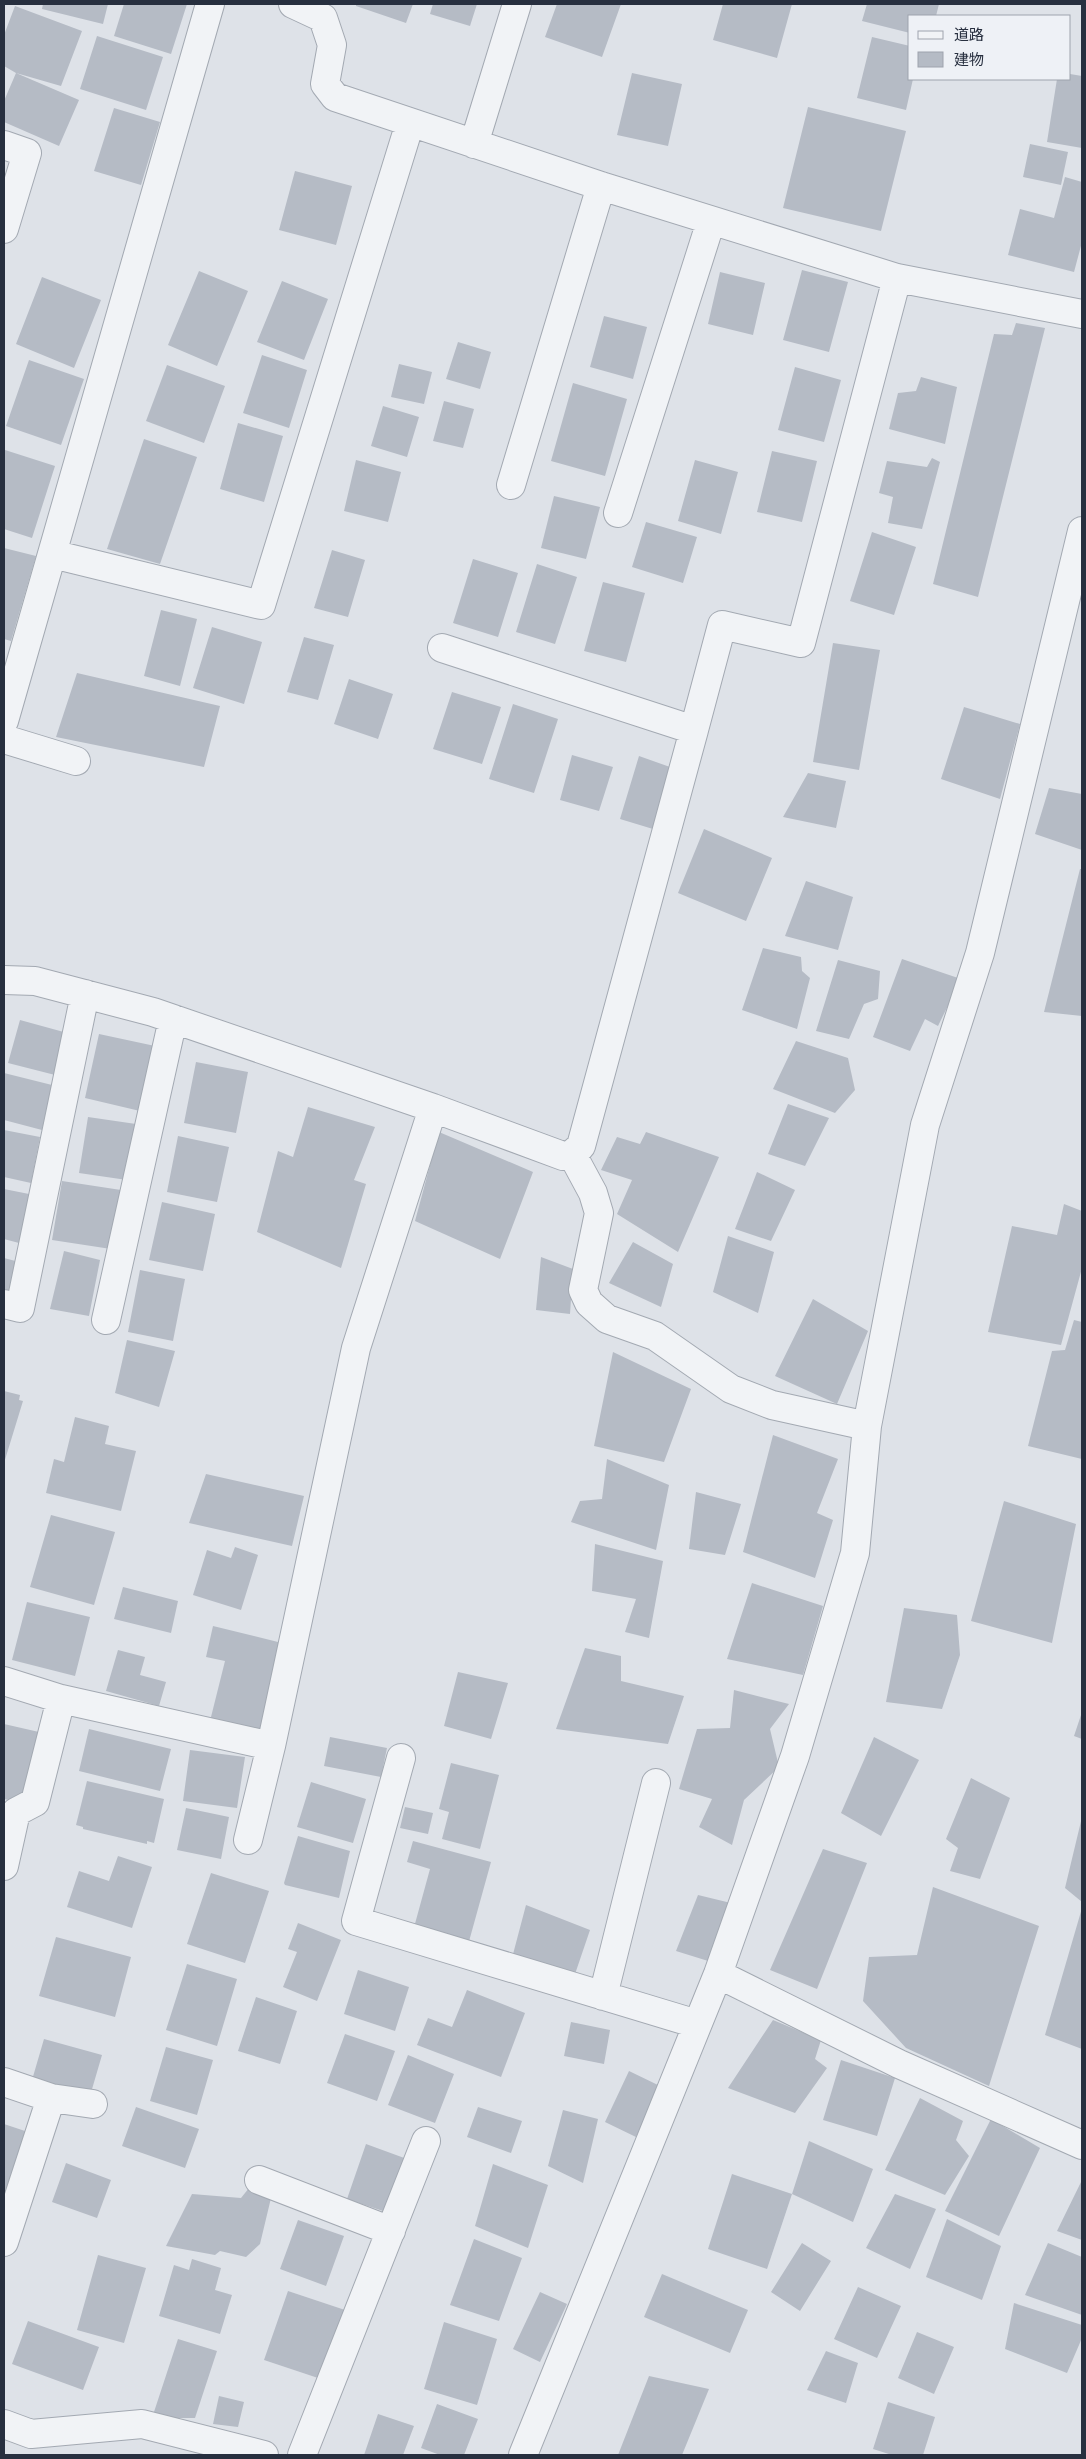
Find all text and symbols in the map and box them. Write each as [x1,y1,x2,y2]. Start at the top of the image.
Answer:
legend [908,15,1071,80]
text: 道路 [954,26,984,43]
text: 建物 [954,51,984,68]

